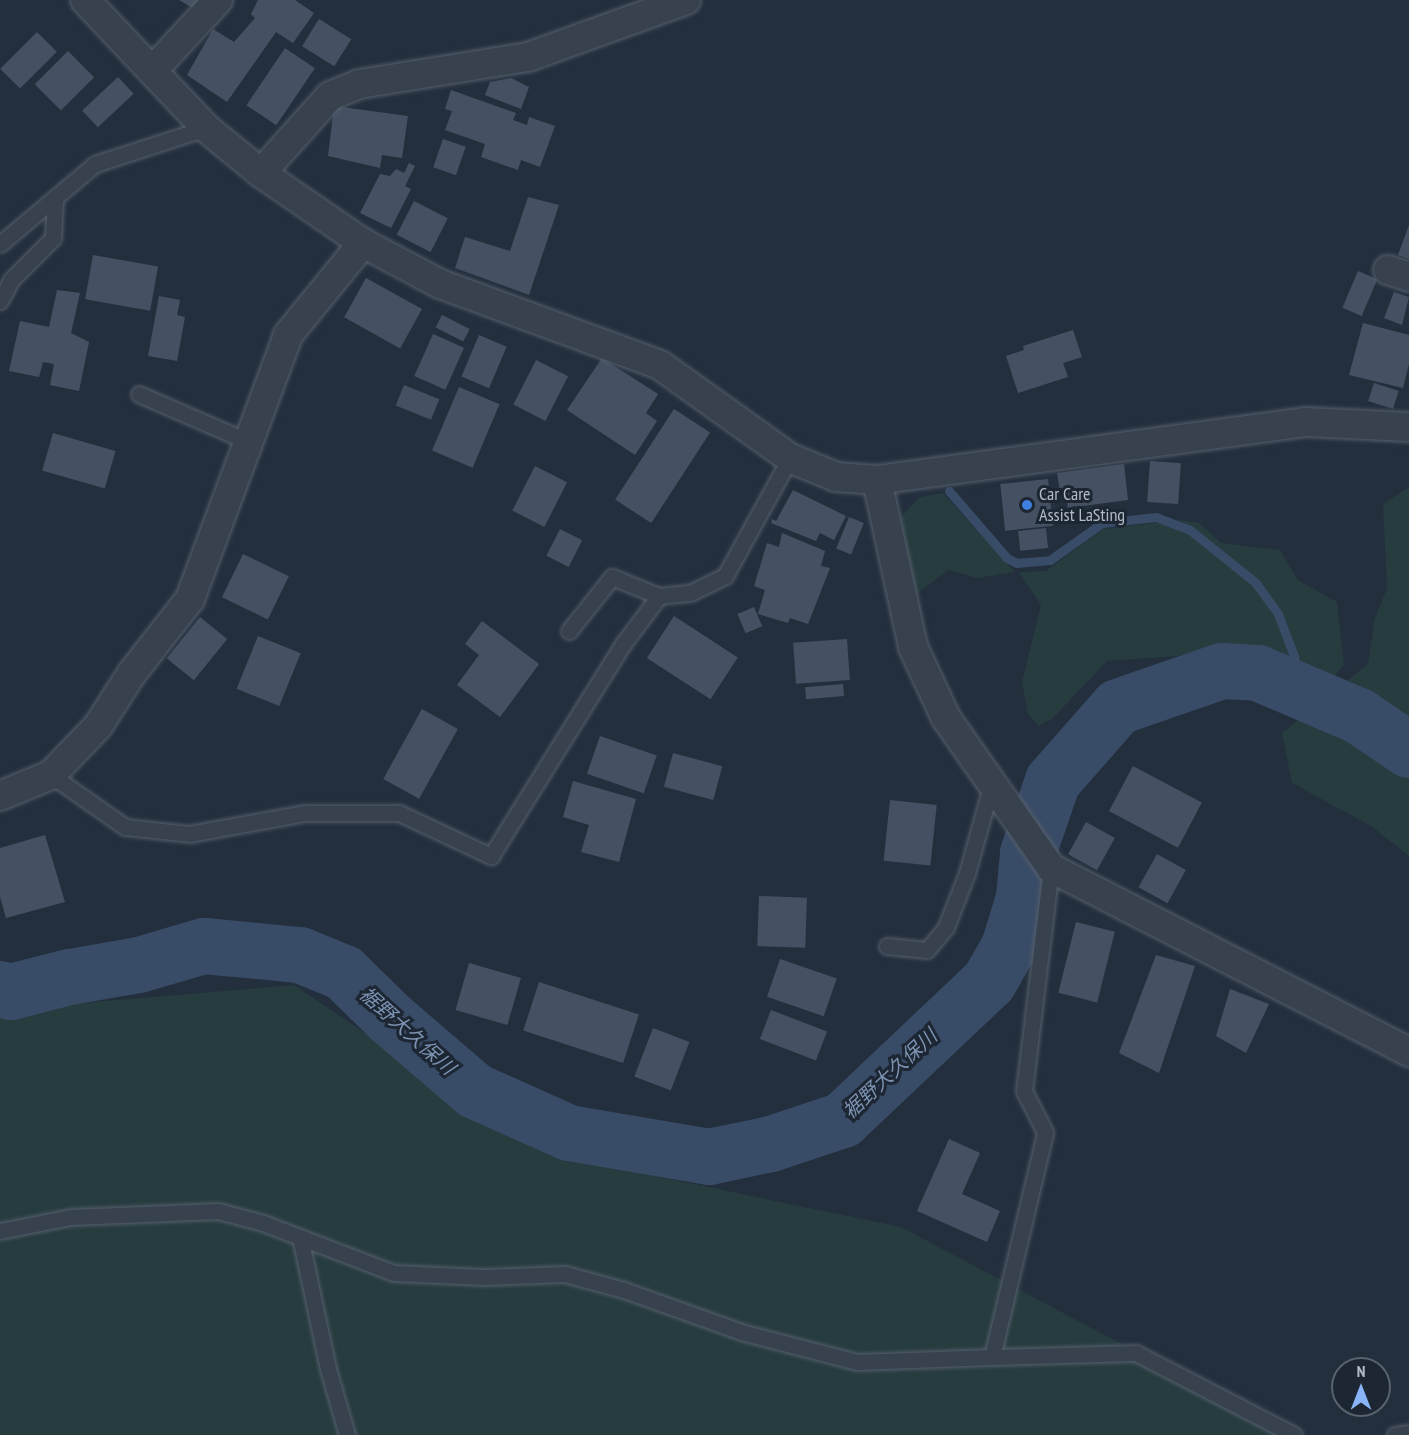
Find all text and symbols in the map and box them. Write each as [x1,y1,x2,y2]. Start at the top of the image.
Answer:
place label: Car Care Assist LaSting [1039,484,1125,526]
marker: Car Care Assist LaSting [1020,498,1034,512]
water label: 裾野大久保川 [354,982,460,1080]
water label: 裾野大久保川 [838,1024,942,1124]
north arrow [1331,1357,1391,1417]
text: N [1357,1361,1365,1381]

